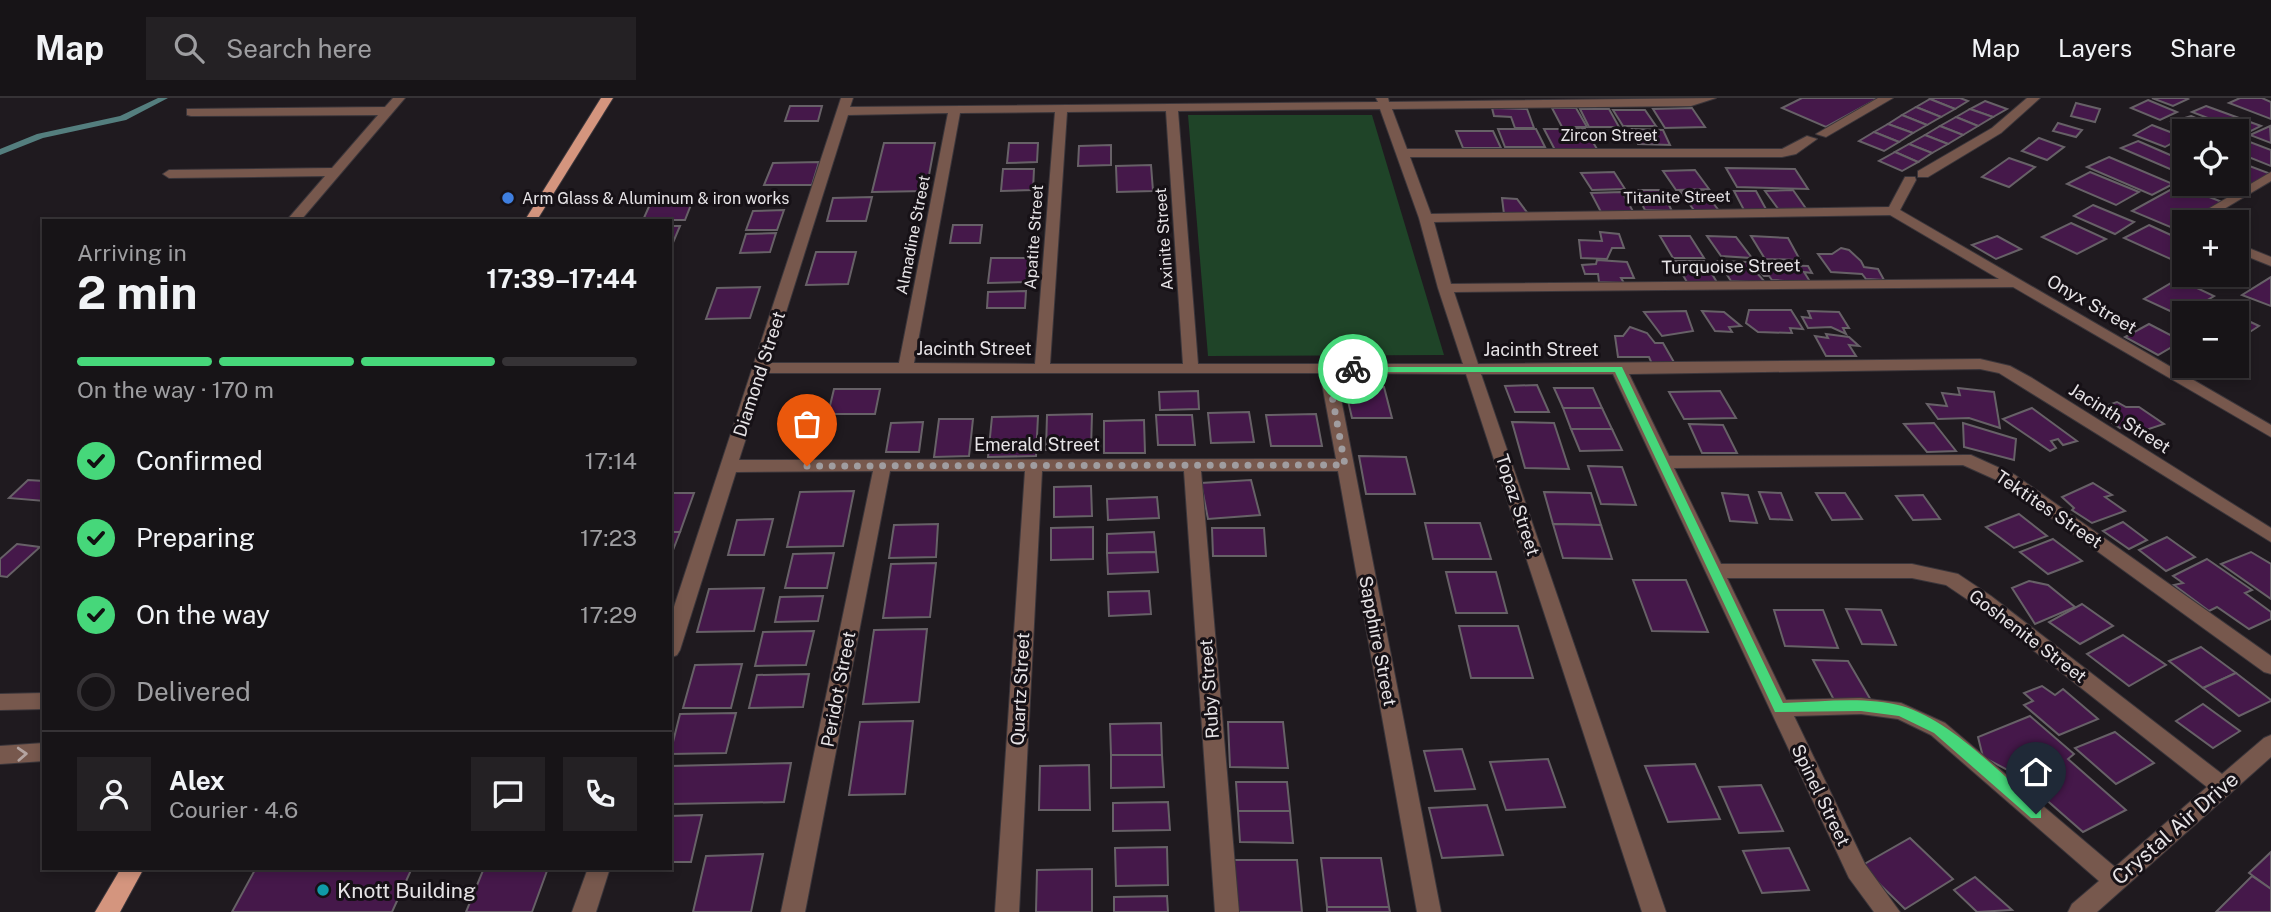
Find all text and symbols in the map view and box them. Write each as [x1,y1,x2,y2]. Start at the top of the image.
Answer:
search box [146,17,636,80]
text: Map [35,29,104,67]
icon: search [170,29,208,67]
text: Search here [226,33,372,64]
text: Map [1971,34,2020,62]
text: Layers [2058,34,2132,62]
text: Share [2170,34,2236,62]
map controls [2172,119,2249,378]
button: locate [2172,119,2249,196]
street label: Zircon Street [1560,126,1658,145]
street label: Almadine Street [892,174,934,296]
street label: Apatite Street [1021,184,1047,290]
street label: Axinite Street [1151,187,1177,291]
street label: Titanite Street [1623,187,1731,207]
place label: Arm Glass & Aluminum & iron works [522,189,789,208]
marker: Arm Glass & Aluminum & iron works [500,190,516,206]
button: + [2172,210,2249,287]
text: Arriving in [77,239,187,266]
street label: Turquoise Street [1661,254,1801,278]
text: 17:39–17:44 [486,263,637,294]
text: 2 min [77,265,197,319]
street label: Onyx Street [2043,270,2141,338]
button: − [2172,301,2249,378]
street label: Diamond Street [729,309,789,439]
courier [1318,334,1388,404]
street label: Jacinth Street [916,338,1032,359]
street label: Jacinth Street [1483,339,1599,360]
icon: bike [1334,350,1372,388]
text: On the way · 170 m [77,376,274,403]
street label: Jacinth Street [2065,378,2175,458]
pin [777,394,837,466]
icon: bag [788,405,826,443]
street label: Emerald Street [974,434,1100,455]
icon: check [77,442,115,480]
text: Confirmed [136,445,263,476]
text: 17:14 [585,447,637,474]
street label: Topaz Street [1492,451,1544,559]
street label: Tektites Street [1992,466,2106,552]
icon: check [77,519,115,557]
text: Preparing [136,522,255,553]
text: 17:23 [580,524,637,551]
street label: Sapphire Street [1355,574,1401,708]
street label: Goshenite Street [1965,585,2091,687]
icon: check [77,596,115,634]
text: On the way [136,599,270,630]
text: 17:29 [580,601,637,628]
street label: Peridot Street [816,629,860,749]
street label: Quartz Street [1007,632,1033,746]
street label: Ruby Street [1195,639,1223,739]
text: Delivered [136,676,251,707]
street label: Spinel Street [1787,741,1855,849]
pin [2006,742,2066,814]
one-way arrow [17,746,28,761]
icon: home [2017,753,2055,791]
button: person [77,757,151,831]
button: chat [471,757,545,831]
button: phone [563,757,637,831]
text: Alex [169,765,225,796]
street label: Crystal Air Drive [2107,766,2243,890]
text: Courier · 4.6 [169,796,298,823]
place label: Knott Building [337,878,476,903]
marker: Knott Building [315,882,331,898]

